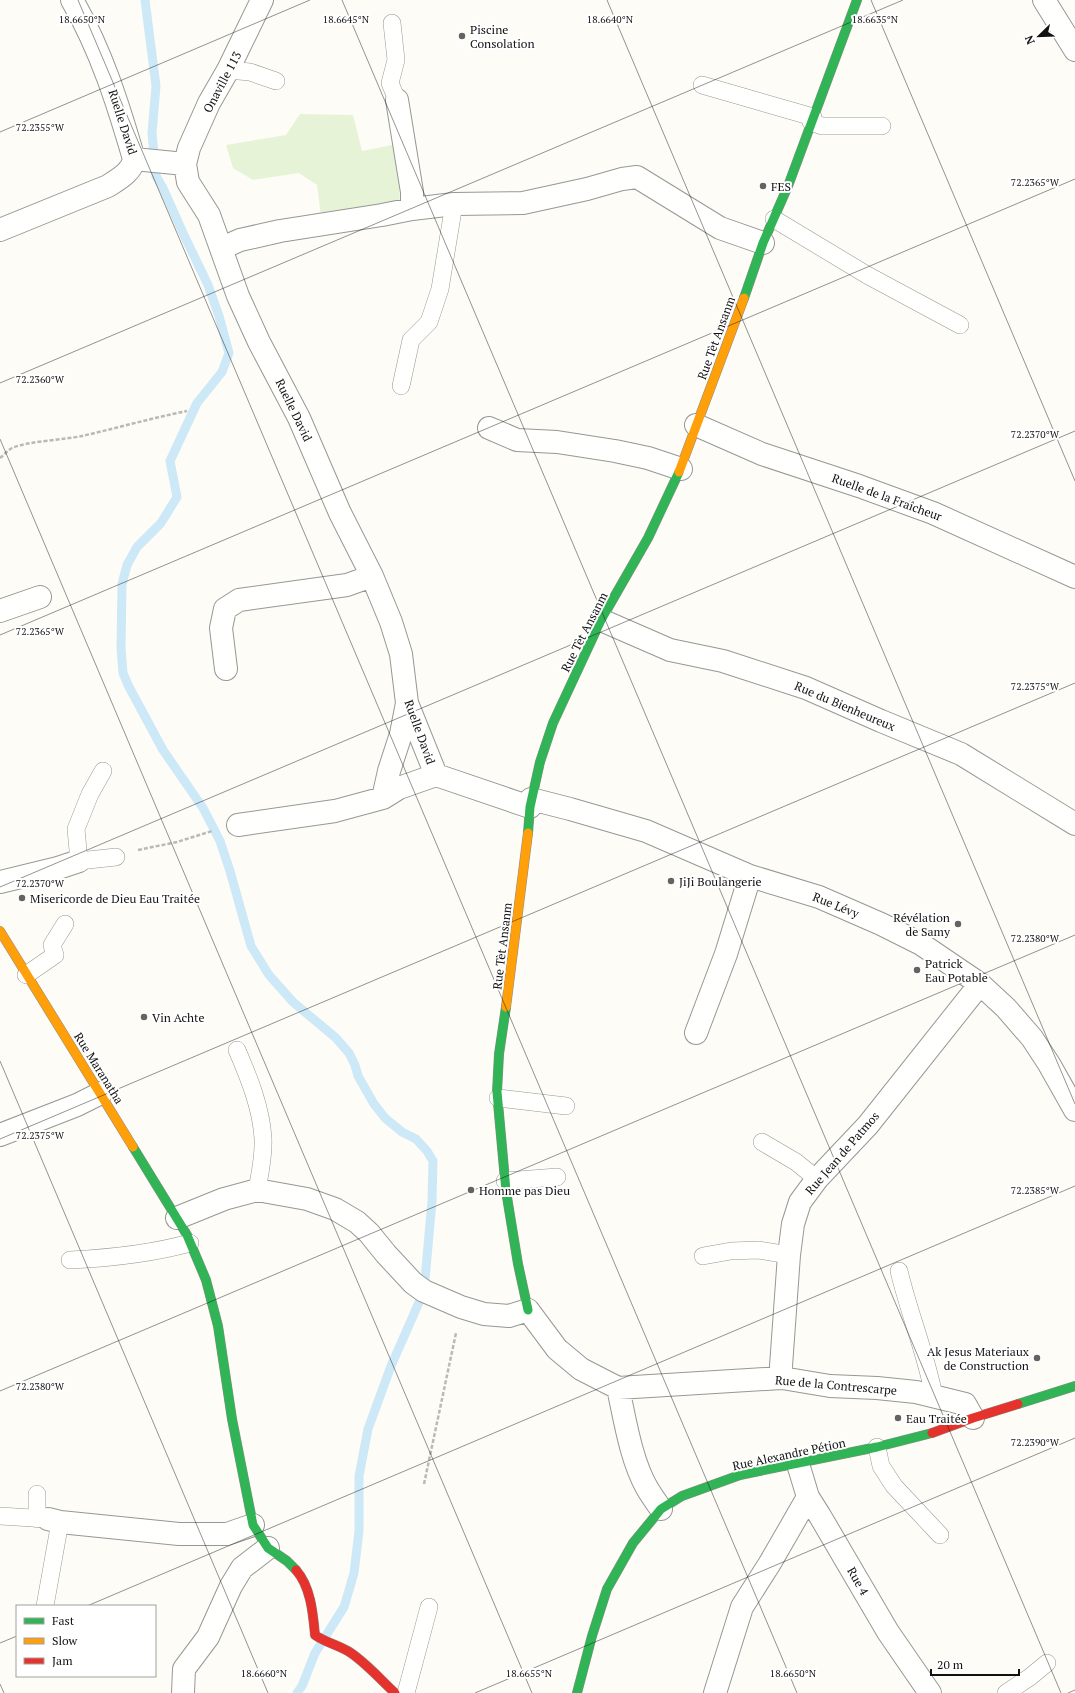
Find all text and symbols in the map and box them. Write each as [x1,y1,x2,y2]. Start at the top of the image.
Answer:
text: 18.6650°N [59,13,106,26]
text: 18.6645°N [323,13,370,26]
text: 18.6640°N [587,13,634,26]
text: 18.6635°N [852,13,899,26]
north arrow [1019,16,1059,56]
place label: Piscine Consolation [470,22,535,51]
marker: Piscine Consolation [457,31,467,41]
text: N [1021,33,1038,46]
street label: Onaville 113 [200,49,244,115]
street label: Ruelle David [105,88,141,157]
text: 72.2355°W [16,121,65,134]
text: 72.2365°W [1011,176,1060,189]
place label: FES [771,179,791,194]
marker: FES [758,181,768,191]
street label: Rue Tèt Ansanm [694,294,738,382]
text: 72.2360°W [16,373,65,386]
street label: Ruelle David [272,376,316,444]
text: 72.2370°W [1011,428,1060,441]
street label: Ruelle de la Fraîcheur [830,470,944,524]
street label: Rue Tèt Ansanm [557,589,611,674]
text: 72.2365°W [16,625,65,638]
street label: Rue du Bienheureux [792,678,898,734]
text: 72.2375°W [1011,680,1060,693]
street label: Ruelle David [401,698,439,767]
place label: JiJi Boulangerie [679,874,762,889]
marker: JiJi Boulangerie [666,876,676,886]
text: 72.2370°W [16,877,65,890]
street label: Rue Lévy [811,889,862,921]
place label: Misericorde de Dieu Eau Traitée [30,891,200,906]
marker: Misericorde de Dieu Eau Traitée [17,893,27,903]
street label: Rue Tèt Ansanm [489,901,515,990]
place label: Révélation de Samy [893,910,951,939]
marker: Révélation de Samy [953,919,963,929]
text: 72.2380°W [1011,932,1060,945]
place label: Patrick Eau Potable [925,956,988,985]
marker: Patrick Eau Potable [912,965,922,975]
place label: Vin Achte [152,1010,205,1025]
marker: Vin Achte [139,1012,149,1022]
street label: Rue Maranatha [71,1030,127,1106]
street label: Rue Jean de Patmos [802,1108,882,1198]
text: 72.2375°W [16,1129,65,1142]
place label: Homme pas Dieu [479,1183,570,1198]
text: 72.2385°W [1011,1184,1060,1197]
marker: Homme pas Dieu [466,1185,476,1195]
place label: Ak Jesus Materiaux de Construction [927,1344,1030,1373]
marker: Ak Jesus Materiaux de Construction [1032,1353,1042,1363]
street label: Rue de la Contrescarpe [774,1372,898,1398]
text: 72.2380°W [16,1380,65,1393]
place label: Eau Traitée [906,1411,967,1426]
marker: Eau Traitée [893,1413,903,1423]
street label: Rue Alexandre Pétion [731,1435,847,1473]
text: 72.2390°W [1011,1436,1060,1449]
street label: Rue 4 [844,1564,872,1598]
legend [16,1605,156,1677]
text: Fast [52,1613,75,1628]
text: Slow [52,1633,78,1648]
scale bar [931,1651,1019,1677]
text: Jam [52,1653,73,1668]
text: 20 m [937,1657,964,1672]
text: 18.6660°N [241,1667,288,1680]
text: 18.6655°N [506,1667,553,1680]
text: 18.6650°N [770,1667,817,1680]

